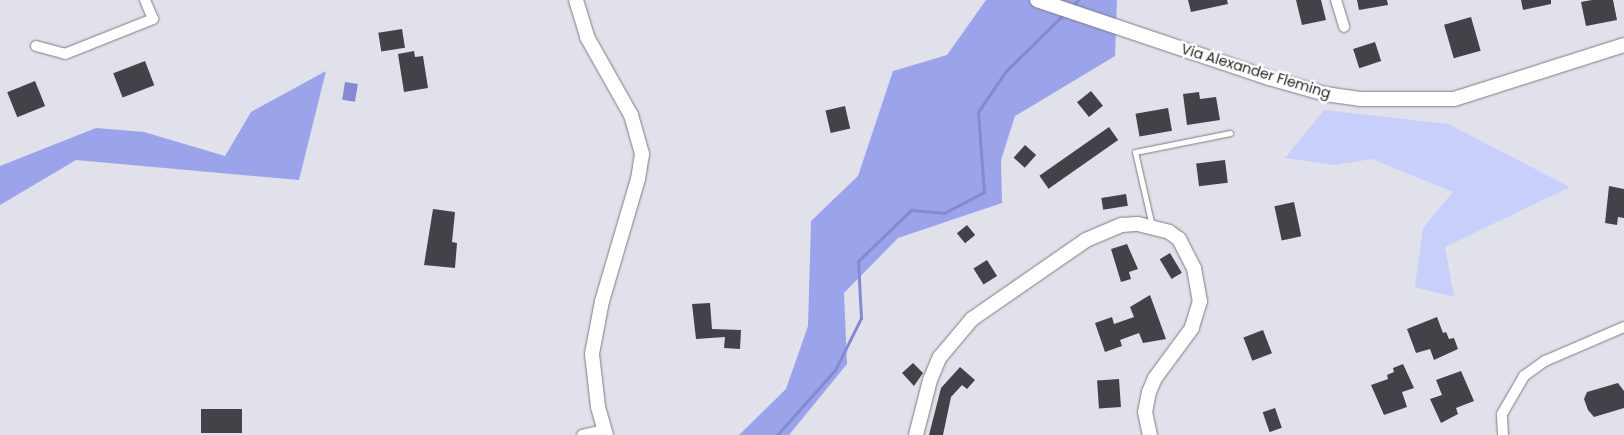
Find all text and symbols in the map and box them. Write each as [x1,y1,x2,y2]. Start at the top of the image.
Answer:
street label: Via Alexander Fleming [1179,40,1333,102]

